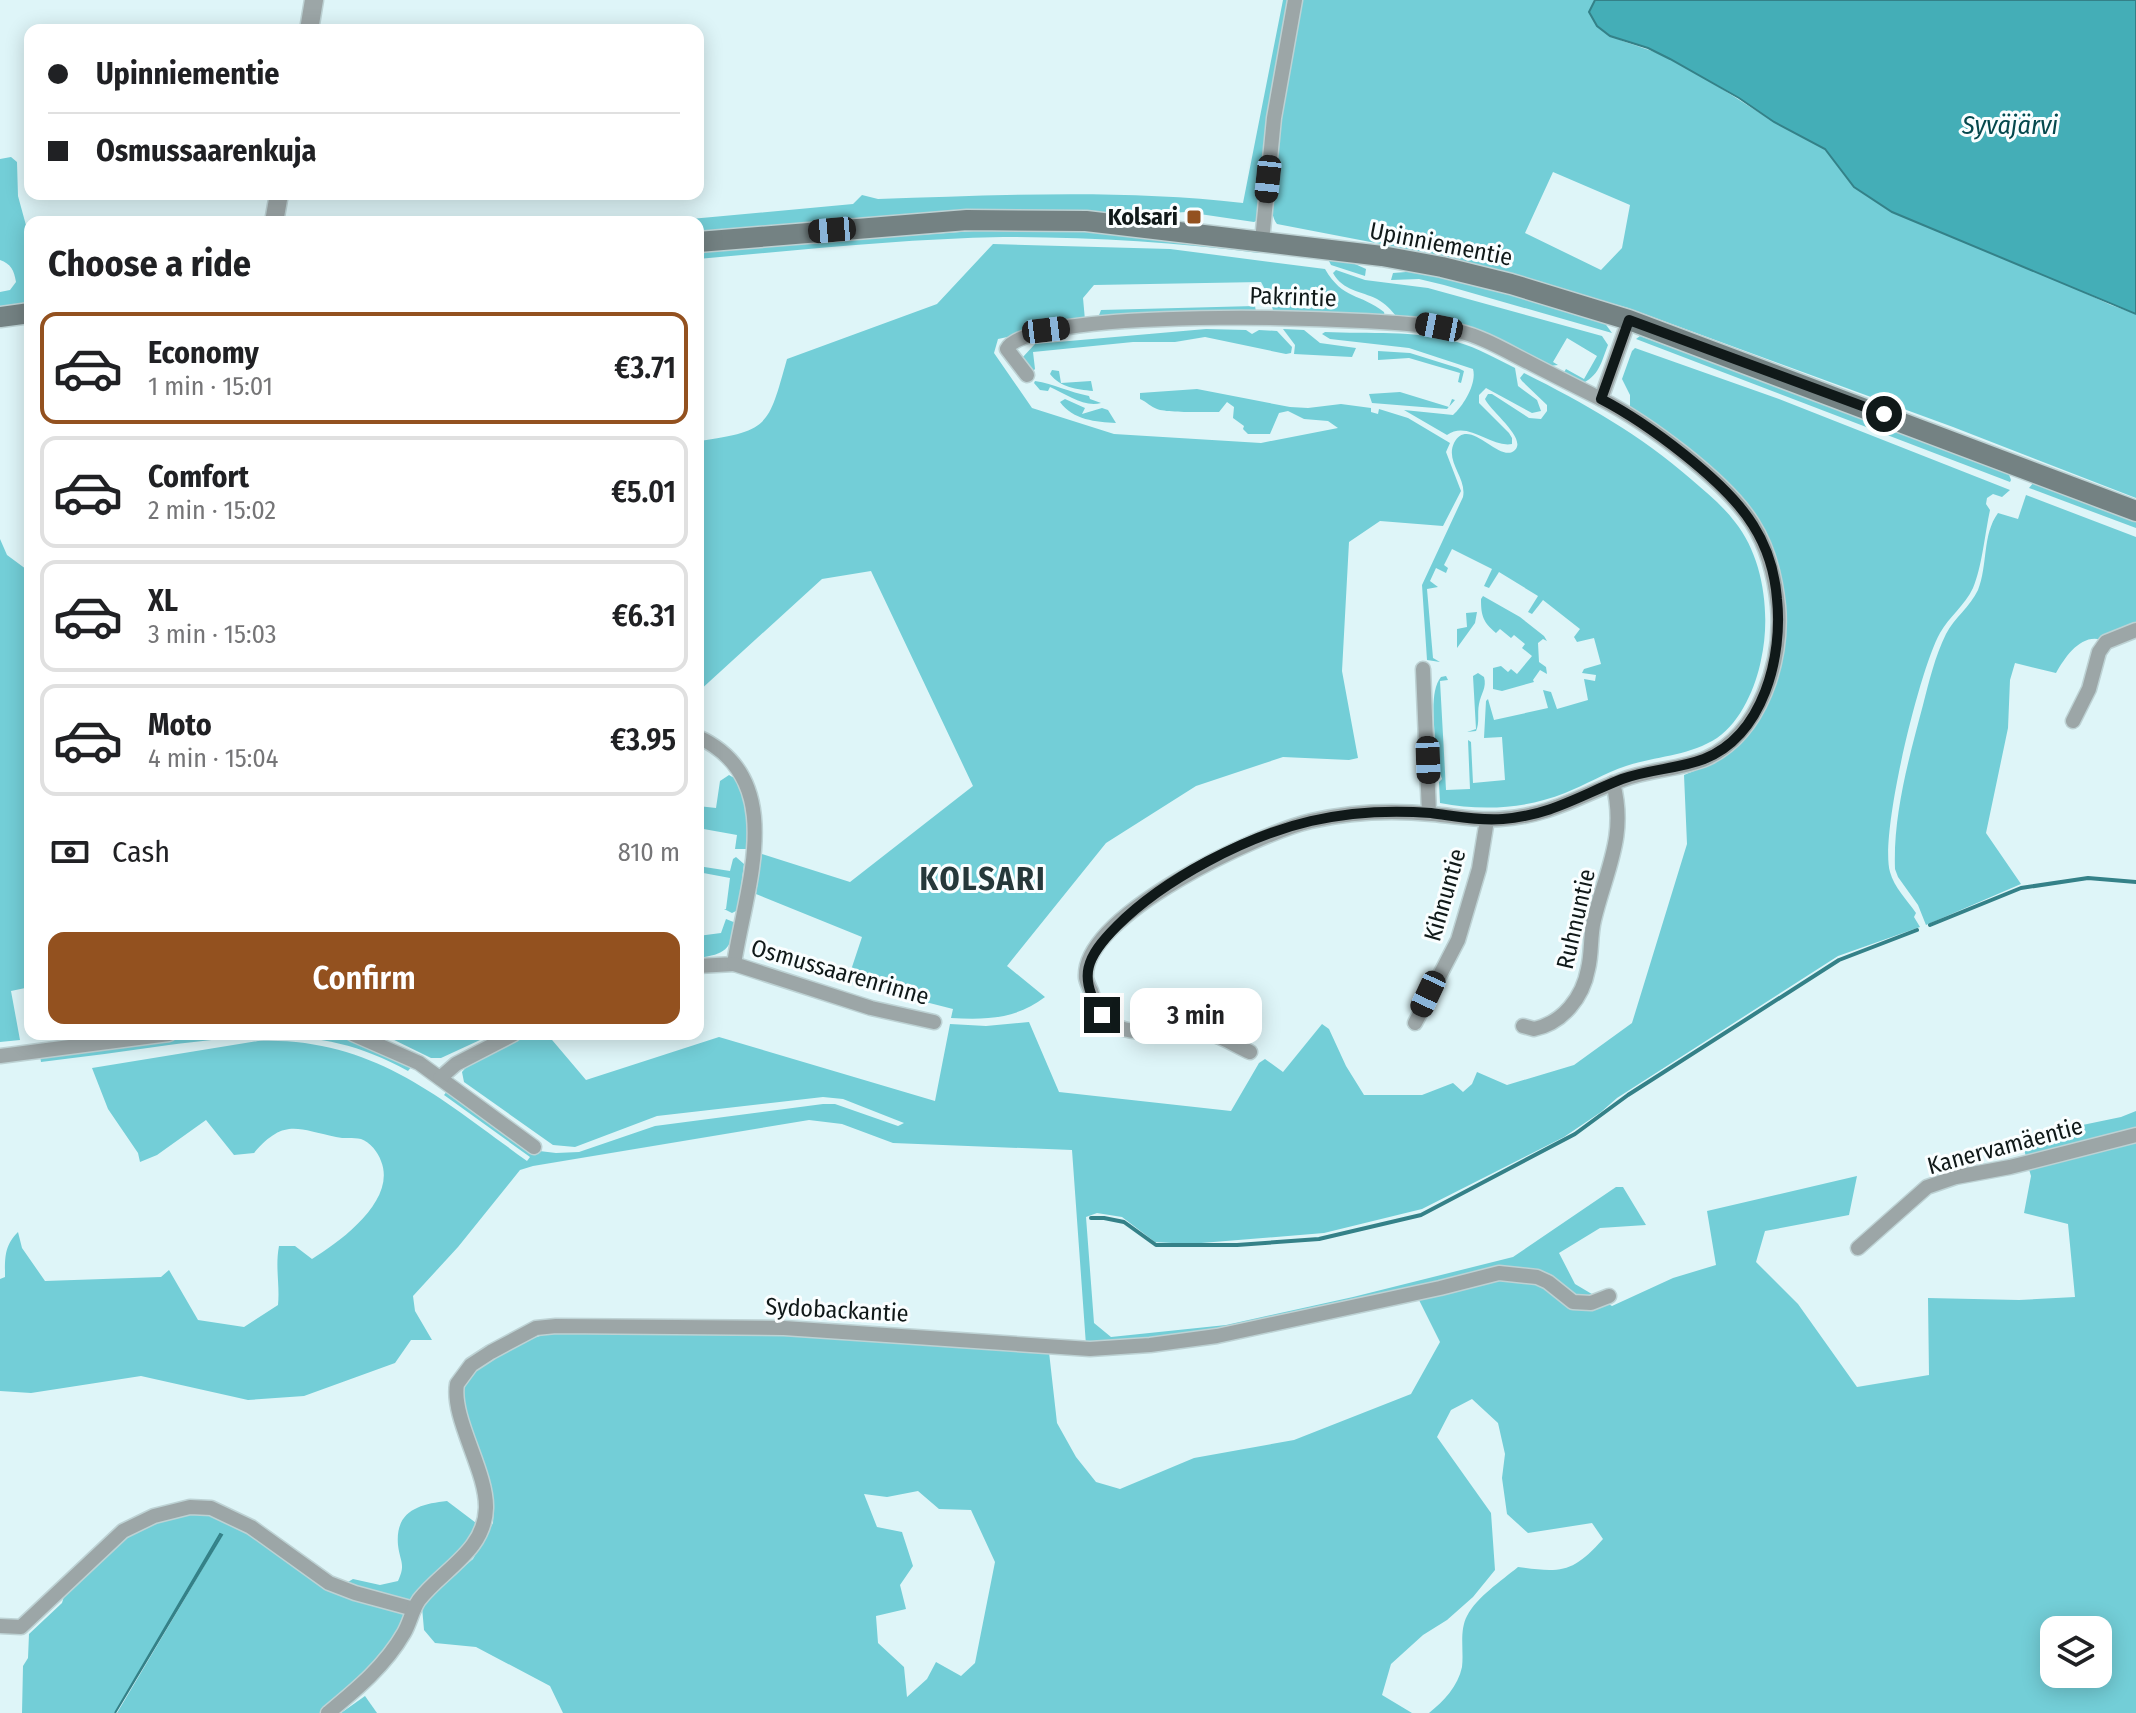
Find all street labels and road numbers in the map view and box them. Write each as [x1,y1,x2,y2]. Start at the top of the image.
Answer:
street label: Upinniementie [1367,216,1515,272]
street label: Pakrintie [1249,281,1337,313]
street label: Kihnuntie [1418,845,1472,945]
street label: Ruhnuntie [1551,866,1601,972]
street label: Osmussaarenrinne [748,933,932,1011]
street label: Kanervamäentie [1924,1112,2086,1180]
street label: Sydobackantie [765,1292,909,1328]

